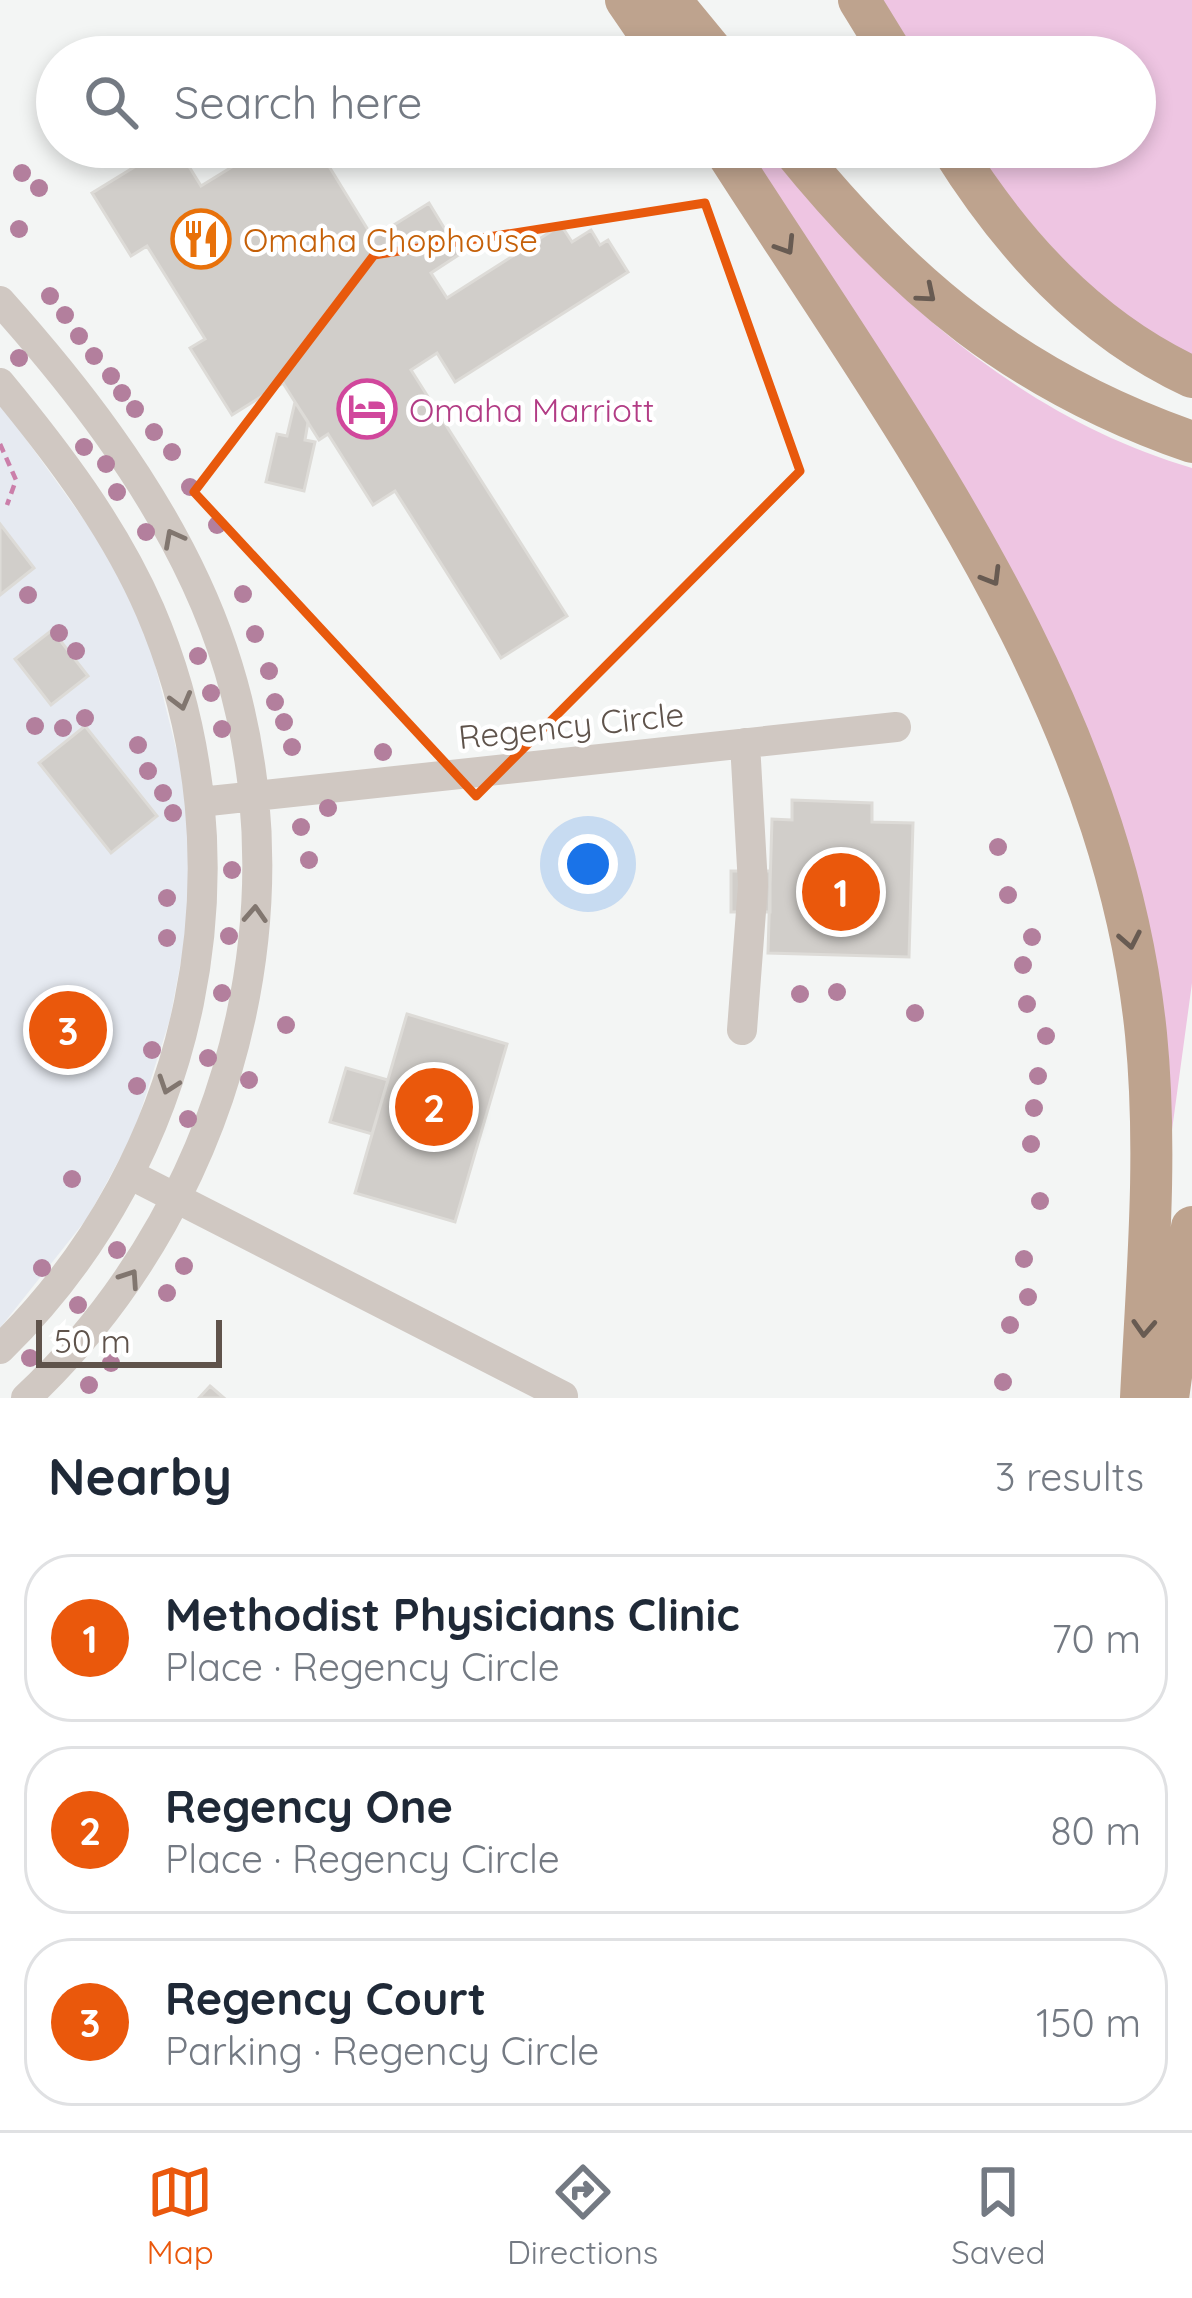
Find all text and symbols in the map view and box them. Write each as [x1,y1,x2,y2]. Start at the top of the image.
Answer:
search box [36,36,1156,168]
icon: search [78,69,144,135]
text: Search here [174,74,422,130]
restaurant icon: Omaha Chophouse [170,208,232,270]
place label: Omaha Chophouse [243,219,538,260]
one-way arrow [772,233,794,255]
one-way arrow [914,280,936,301]
hotel icon: Omaha Marriott [336,378,398,440]
place label: Omaha Marriott [409,389,654,430]
one-way arrow [164,530,187,551]
one-way arrow [978,564,1000,586]
one-way arrow [166,690,191,710]
street label: Regency Circle [456,693,686,757]
your location [558,834,618,894]
pin: 1 [802,847,880,937]
one-way arrow [242,904,268,923]
one-way arrow [1116,929,1142,949]
pin: 3 [29,985,107,1075]
pin: 2 [395,1062,473,1152]
one-way arrow [158,1073,182,1094]
one-way arrow [115,1269,137,1291]
scale bar [36,1314,222,1367]
one-way arrow [1132,1319,1158,1338]
text: 50 m [54,1320,131,1361]
text: Nearby [48,1444,232,1508]
text: 3 results [995,1452,1144,1501]
text: Methodist Physicians Clinic [165,1586,740,1642]
text: 1 [82,1614,98,1663]
text: 70 m [1052,1614,1141,1663]
text: Place · Regency Circle [165,1642,560,1691]
text: Regency One [165,1778,453,1834]
text: 2 [79,1806,101,1855]
text: 80 m [1051,1806,1141,1855]
text: Place · Regency Circle [165,1834,560,1883]
text: Regency Court [165,1970,486,2026]
text: 3 [80,1998,100,2047]
text: 150 m [1036,1998,1141,2047]
text: Parking · Regency Circle [165,2026,599,2075]
tab: Map [147,2159,214,2272]
tab: Directions [507,2159,658,2272]
tab: Saved [951,2159,1045,2272]

